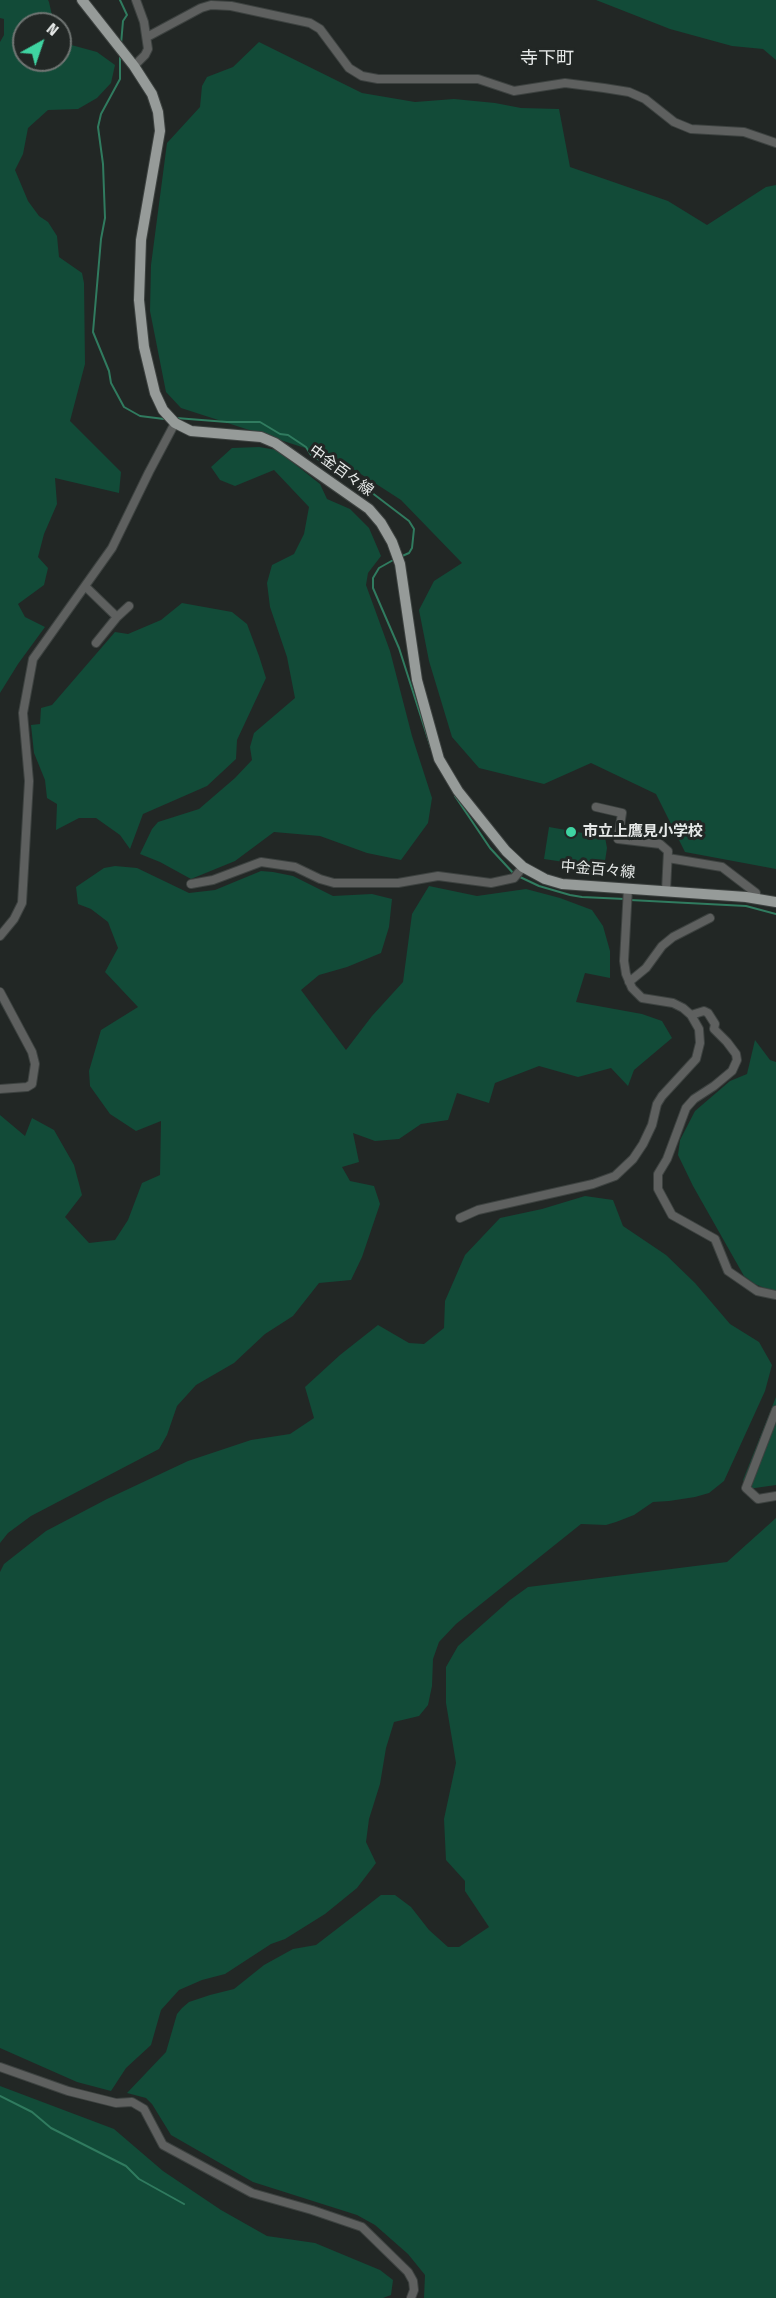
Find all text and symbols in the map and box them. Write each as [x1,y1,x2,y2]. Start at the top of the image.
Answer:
north arrow [12,12,72,72]
text: N [43,19,62,40]
district label: 寺下町 [520,48,574,70]
street label: 中金百々線 [305,442,377,500]
place label: 市立上鷹見小学校 [583,823,703,841]
marker: 市立上鷹見小学校 [564,825,578,839]
street label: 中金百々線 [560,858,636,882]

